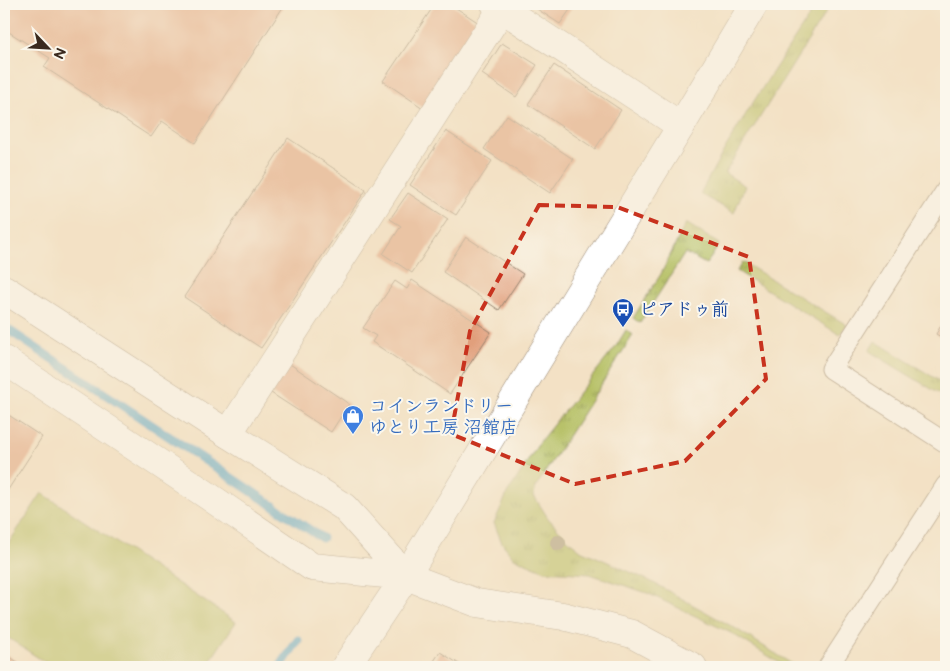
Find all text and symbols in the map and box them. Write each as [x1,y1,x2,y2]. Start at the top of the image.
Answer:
north arrow [22,22,72,72]
text: N [49,45,69,62]
bus stop icon: ピアドゥ前 [611,297,635,328]
place label: ピアドゥ前 [639,299,729,320]
place label: コインランドリー ゆとり工房 沼館店 [369,396,518,438]
shop icon: コインランドリー ゆとり工房 沼館店 [341,404,365,435]

